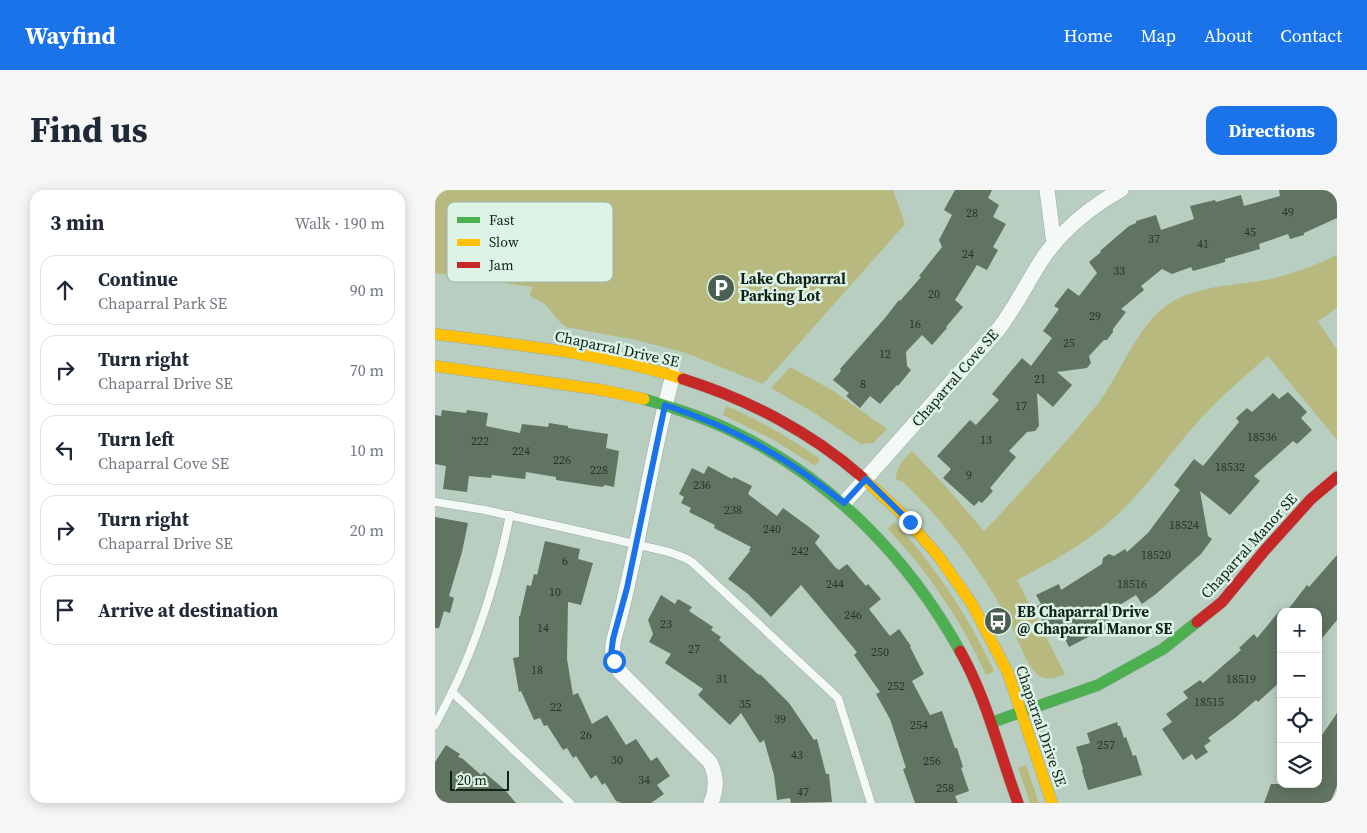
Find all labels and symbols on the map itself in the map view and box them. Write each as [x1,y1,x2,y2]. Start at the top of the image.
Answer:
legend [447,202,613,282]
house number: 49 [1282,204,1294,220]
house number: 28 [966,205,978,221]
text: Fast [489,210,515,230]
house number: 45 [1244,224,1256,240]
house number: 37 [1148,231,1160,247]
text: Slow [489,232,519,252]
house number: 41 [1197,236,1209,252]
house number: 24 [962,246,974,262]
text: Jam [488,255,514,275]
house number: 33 [1113,263,1125,279]
place label: Lake Chaparral Parking Lot [740,268,846,306]
parking icon: Lake Chaparral Parking Lot [706,273,736,303]
house number: 20 [928,286,940,302]
house number: 29 [1089,308,1101,324]
house number: 16 [909,316,921,332]
street label: Chaparral Cove SE [906,324,1003,431]
street label: Chaparral Drive SE [553,325,681,372]
house number: 25 [1063,335,1075,351]
house number: 12 [879,346,891,362]
house number: 21 [1034,371,1046,387]
house number: 8 [860,376,866,392]
house number: 17 [1015,398,1027,414]
house number: 18536 [1247,429,1277,445]
house number: 13 [980,432,992,448]
house number: 222 [471,433,489,449]
house number: 224 [512,443,530,459]
house number: 226 [553,452,571,468]
house number: 18532 [1215,459,1245,475]
house number: 228 [590,462,608,478]
house number: 9 [966,467,972,483]
house number: 236 [693,477,711,493]
street label: Chaparral Manor SE [1196,489,1302,603]
house number: 238 [724,502,742,518]
route end [899,511,922,534]
house number: 18524 [1169,517,1199,533]
house number: 240 [763,521,781,537]
house number: 242 [791,543,809,559]
house number: 18520 [1141,547,1171,563]
house number: 6 [562,553,568,569]
house number: 244 [826,576,844,592]
house number: 18516 [1117,576,1147,592]
house number: 10 [549,584,561,600]
place label: EB Chaparral Drive @ Chaparral Manor SE [1017,601,1172,639]
bus stop icon: EB Chaparral Drive @ Chaparral Manor SE [983,606,1013,636]
house number: 246 [844,607,862,623]
house number: 23 [660,616,672,632]
house number: 14 [537,620,549,636]
house number: 27 [688,641,700,657]
house number: 250 [871,644,889,660]
route start [603,650,626,673]
house number: 18 [531,662,543,678]
street label: Chaparral Drive SE [1011,663,1072,789]
house number: 31 [716,671,728,687]
house number: 18519 [1226,671,1256,687]
house number: 252 [887,678,905,694]
house number: 18515 [1194,694,1224,710]
house number: 35 [739,696,751,712]
house number: 22 [550,699,562,715]
house number: 39 [774,711,786,727]
house number: 254 [910,717,928,733]
house number: 26 [580,727,592,743]
house number: 257 [1097,737,1115,753]
house number: 43 [791,747,803,763]
house number: 30 [611,752,623,768]
house number: 256 [923,753,941,769]
scale bar [450,768,509,791]
house number: 34 [638,772,650,788]
house number: 258 [936,780,954,796]
house number: 47 [797,784,809,800]

